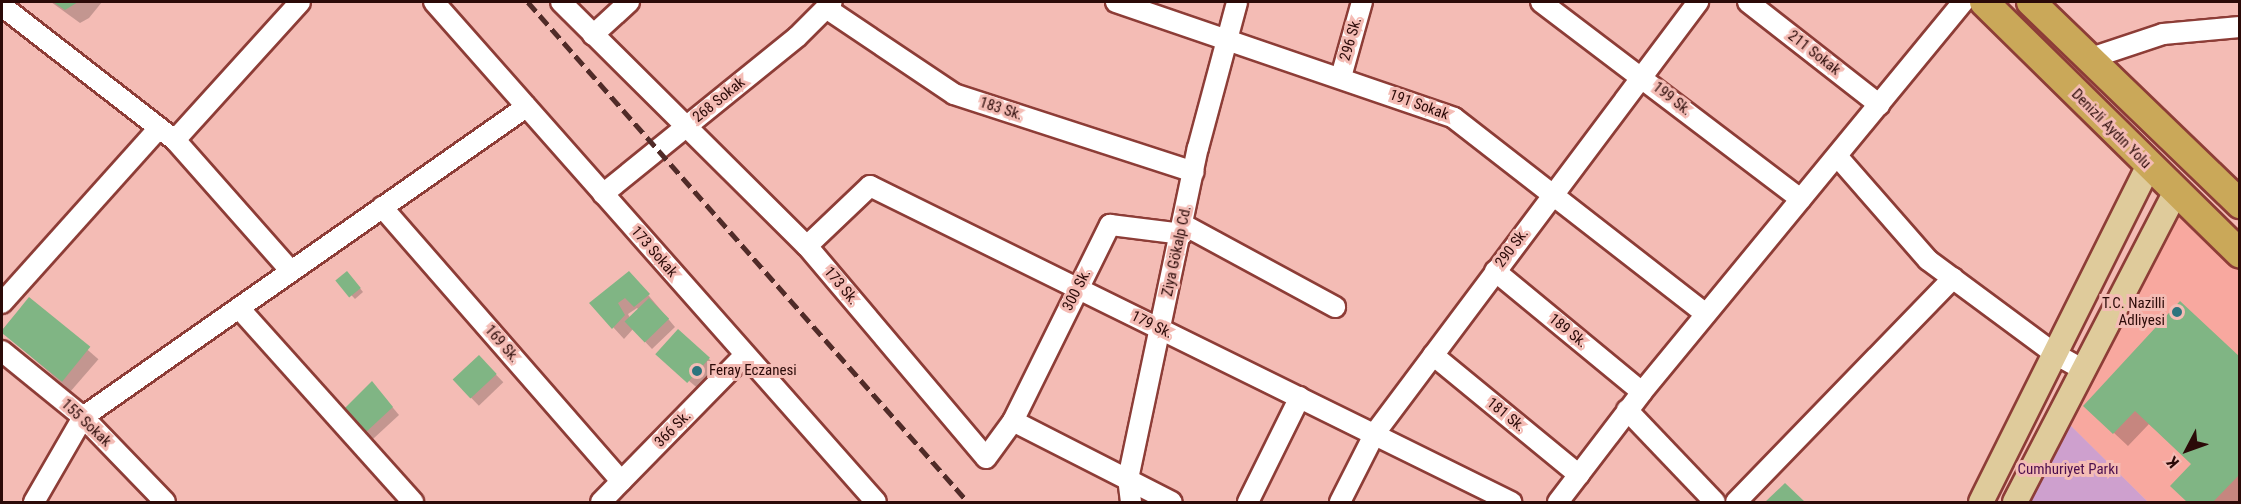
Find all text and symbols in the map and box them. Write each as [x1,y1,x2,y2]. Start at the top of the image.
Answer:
street label: 296 Sk. [1336,15,1366,63]
street label: 211 Sokak [1784,27,1844,79]
street label: 268 Sokak [689,74,749,126]
street label: 199 Sk. [1649,78,1695,120]
street label: 191 Sokak [1387,86,1451,124]
street label: Denizli Aydın Yolu [2068,86,2154,172]
street label: 183 Sk. [977,94,1025,124]
street label: Ziya Gökalp Cd. [1159,204,1195,298]
street label: 173 Sokak [627,223,681,281]
street label: 290 Sk. [1492,225,1532,271]
street label: 173 Sk. [820,263,862,309]
street label: 300 Sk. [1059,266,1095,314]
place label: T.C. Nazilli Adliyesi [2102,294,2165,329]
marker: T.C. Nazilli Adliyesi [2170,305,2184,319]
street label: 179 Sk. [1128,307,1176,343]
street label: 189 Sk. [1545,310,1591,352]
street label: 169 Sk. [481,321,523,367]
place label: Feray Eczanesi [709,362,797,380]
marker: Feray Eczanesi [690,364,704,378]
street label: 181 Sk. [1483,394,1529,436]
street label: 155 Sokak [57,395,115,451]
street label: 366 Sk. [651,407,695,451]
north arrow [2157,420,2217,480]
text: K [2163,453,2183,472]
park label: Cumhuriyet Parkı [2018,461,2118,479]

